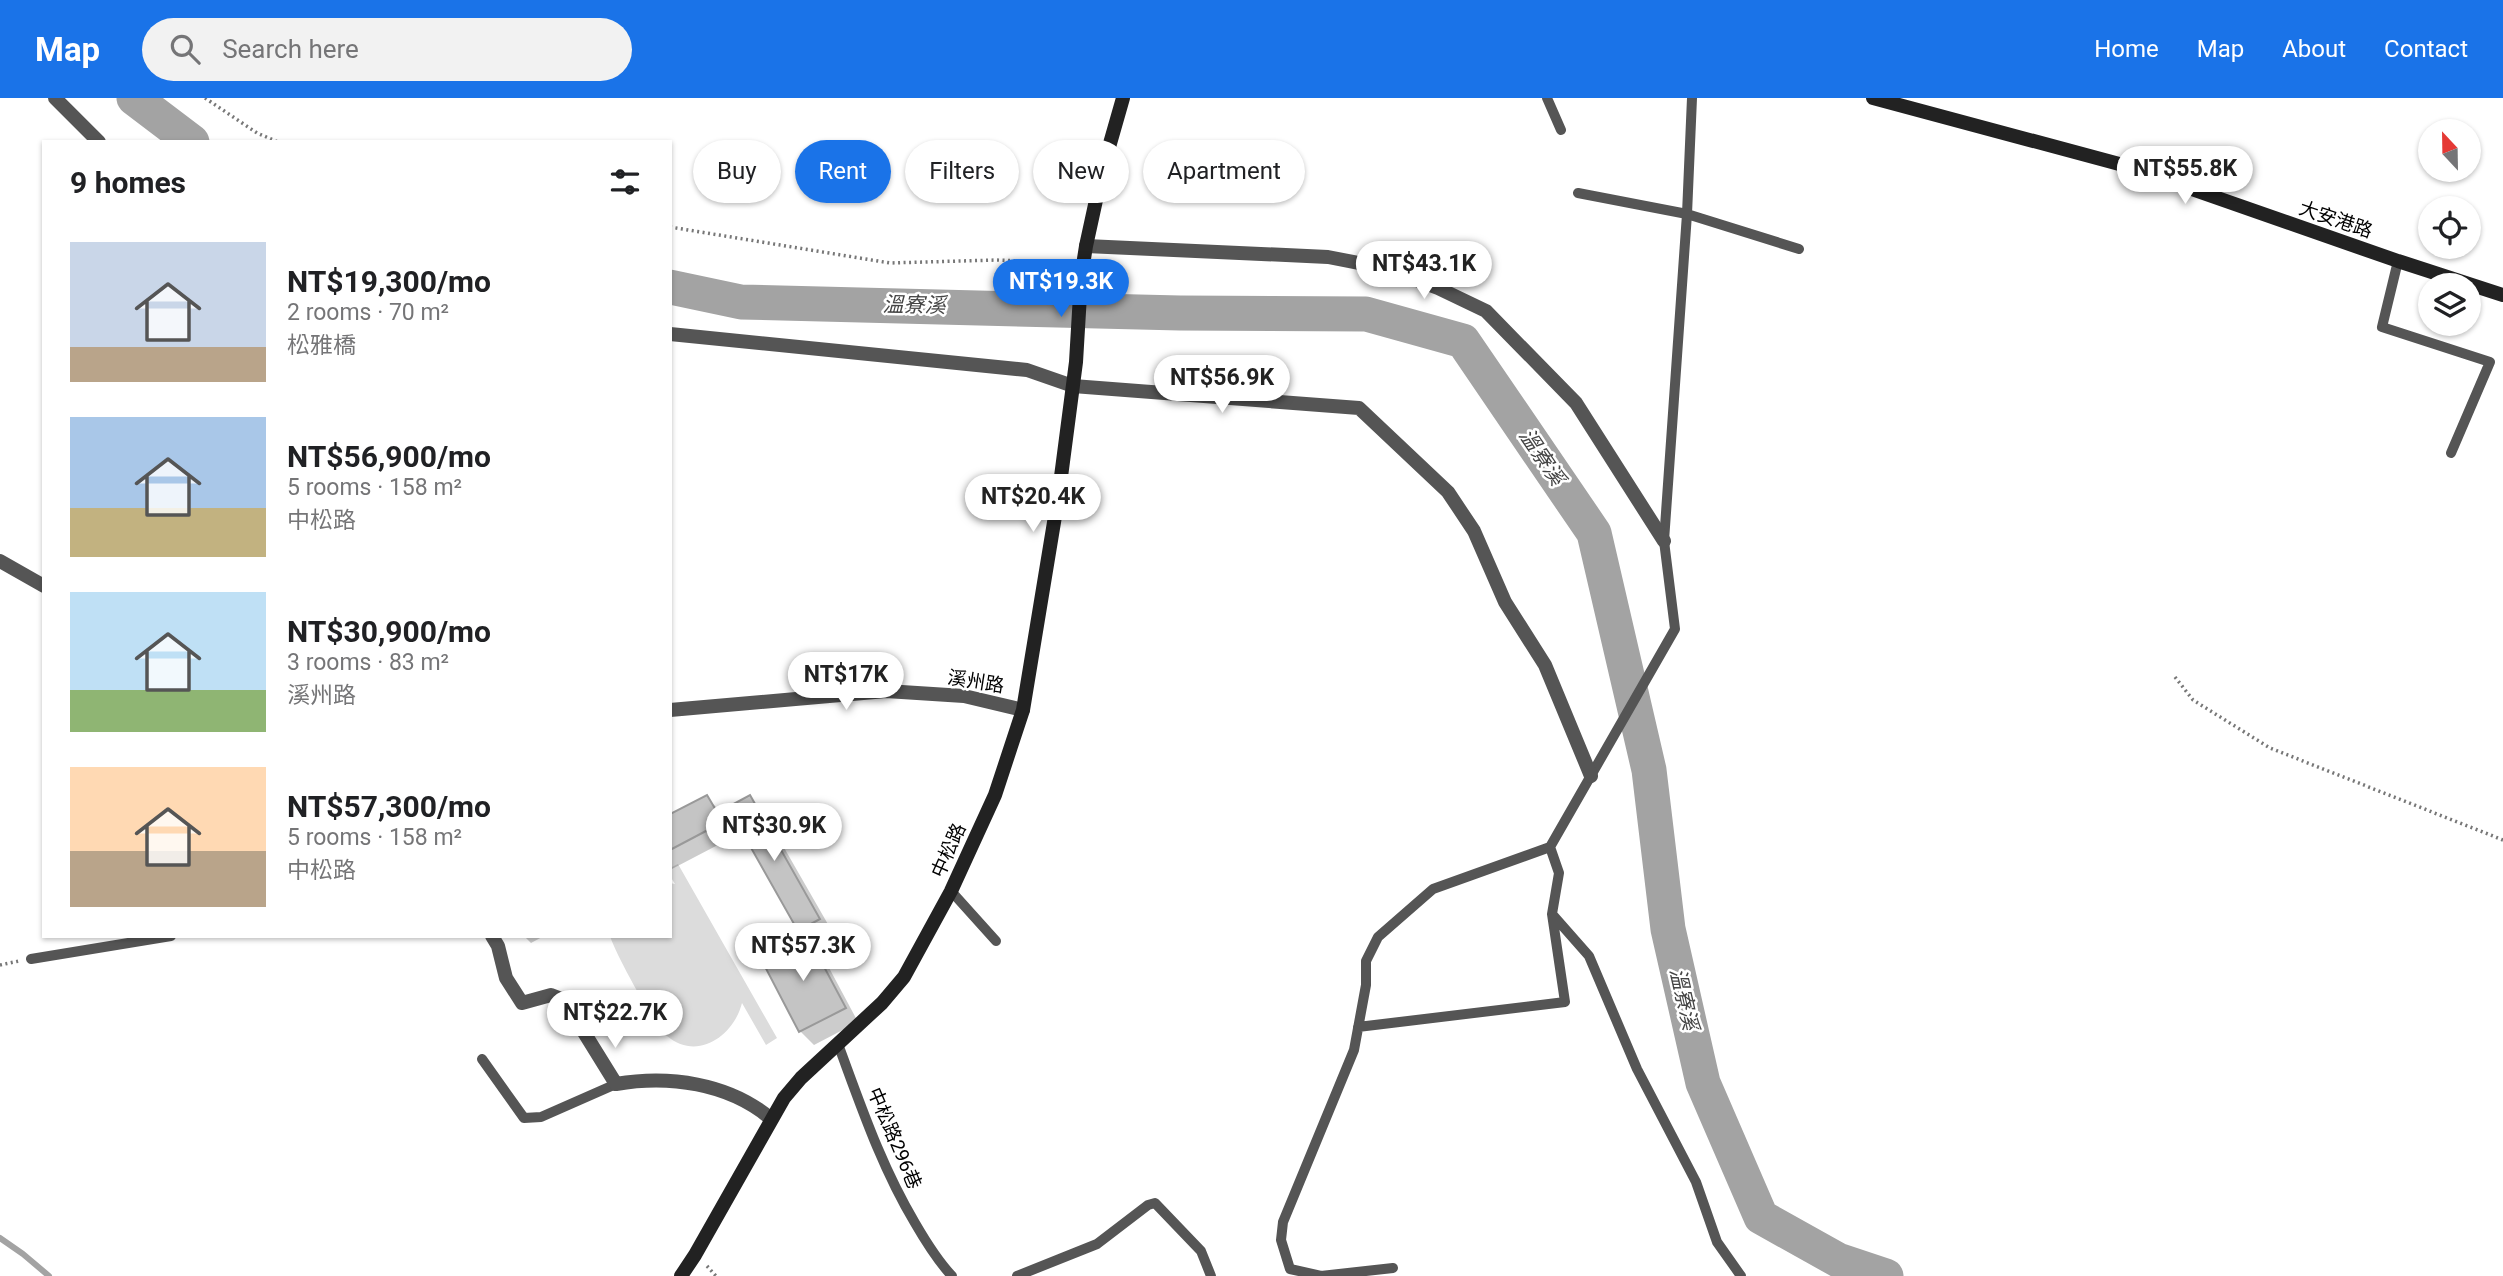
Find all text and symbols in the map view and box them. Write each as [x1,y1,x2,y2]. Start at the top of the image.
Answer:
search box [142,18,632,81]
text: Map [35,30,100,69]
icon: search [166,30,204,68]
text: Search here [222,34,359,64]
text: Home [2094,35,2159,63]
text: Map [2197,35,2244,63]
text: About [2282,35,2346,63]
text: Contact [2384,35,2468,63]
north arrow [2418,119,2482,182]
map controls [2418,119,2481,336]
chip: Buy [693,140,781,203]
chip: Rent [795,140,891,203]
chip: Filters [905,140,1019,203]
chip: New [1033,140,1129,203]
chip: Apartment [1143,140,1305,203]
pin: NT$55.8K [2113,146,2257,206]
text: NT$55.8K [2133,155,2237,182]
icon: filters [606,163,644,201]
text: 9 homes [70,165,186,200]
street label: 大安港路 [2296,196,2376,243]
button: locate [2418,196,2481,259]
pin: NT$43.1K [1352,242,1496,301]
text: NT$43.1K [1372,250,1476,277]
pin: NT$19.3K [989,260,1133,319]
text: NT$19,300/mo [287,264,491,299]
text: NT$19.3K [1009,268,1113,295]
icon: home [126,270,210,354]
button: layers [2418,273,2481,336]
water label: 溫寮溪 [882,292,949,318]
text: 2 rooms · 70 m² [287,299,449,326]
text: 松雅橋 [287,332,356,359]
pin: NT$56.9K [1150,356,1294,415]
text: NT$56.9K [1170,364,1274,391]
water label: 溫寮溪 [1514,424,1571,492]
text: NT$56,900/mo [287,439,491,474]
icon: home [126,445,210,529]
text: 5 rooms · 158 m² [287,474,462,501]
pin: NT$20.4K [961,474,1105,534]
text: NT$20.4K [981,483,1085,510]
text: 中松路 [287,507,356,534]
text: NT$30,900/mo [287,614,491,649]
icon: home [126,620,210,704]
text: 3 rooms · 83 m² [287,649,449,676]
pin: NT$17K [789,652,903,712]
text: NT$17K [804,661,888,688]
street label: 溪州路 [946,666,1006,697]
text: 溪州路 [287,682,356,709]
text: NT$57,300/mo [287,789,491,824]
icon: home [126,795,210,879]
pin: NT$30.9K [702,804,846,863]
text: NT$30.9K [722,812,826,839]
street label: 中松路 [926,819,971,881]
text: 5 rooms · 158 m² [287,824,462,851]
text: 中松路 [287,857,356,884]
pin: NT$57.3K [731,924,875,983]
text: NT$57.3K [751,932,855,959]
water label: 溫寮溪 [1665,966,1703,1035]
pin: NT$22.7K [543,990,687,1050]
text: NT$22.7K [563,999,667,1026]
street label: 中松路296巷 [863,1084,926,1192]

